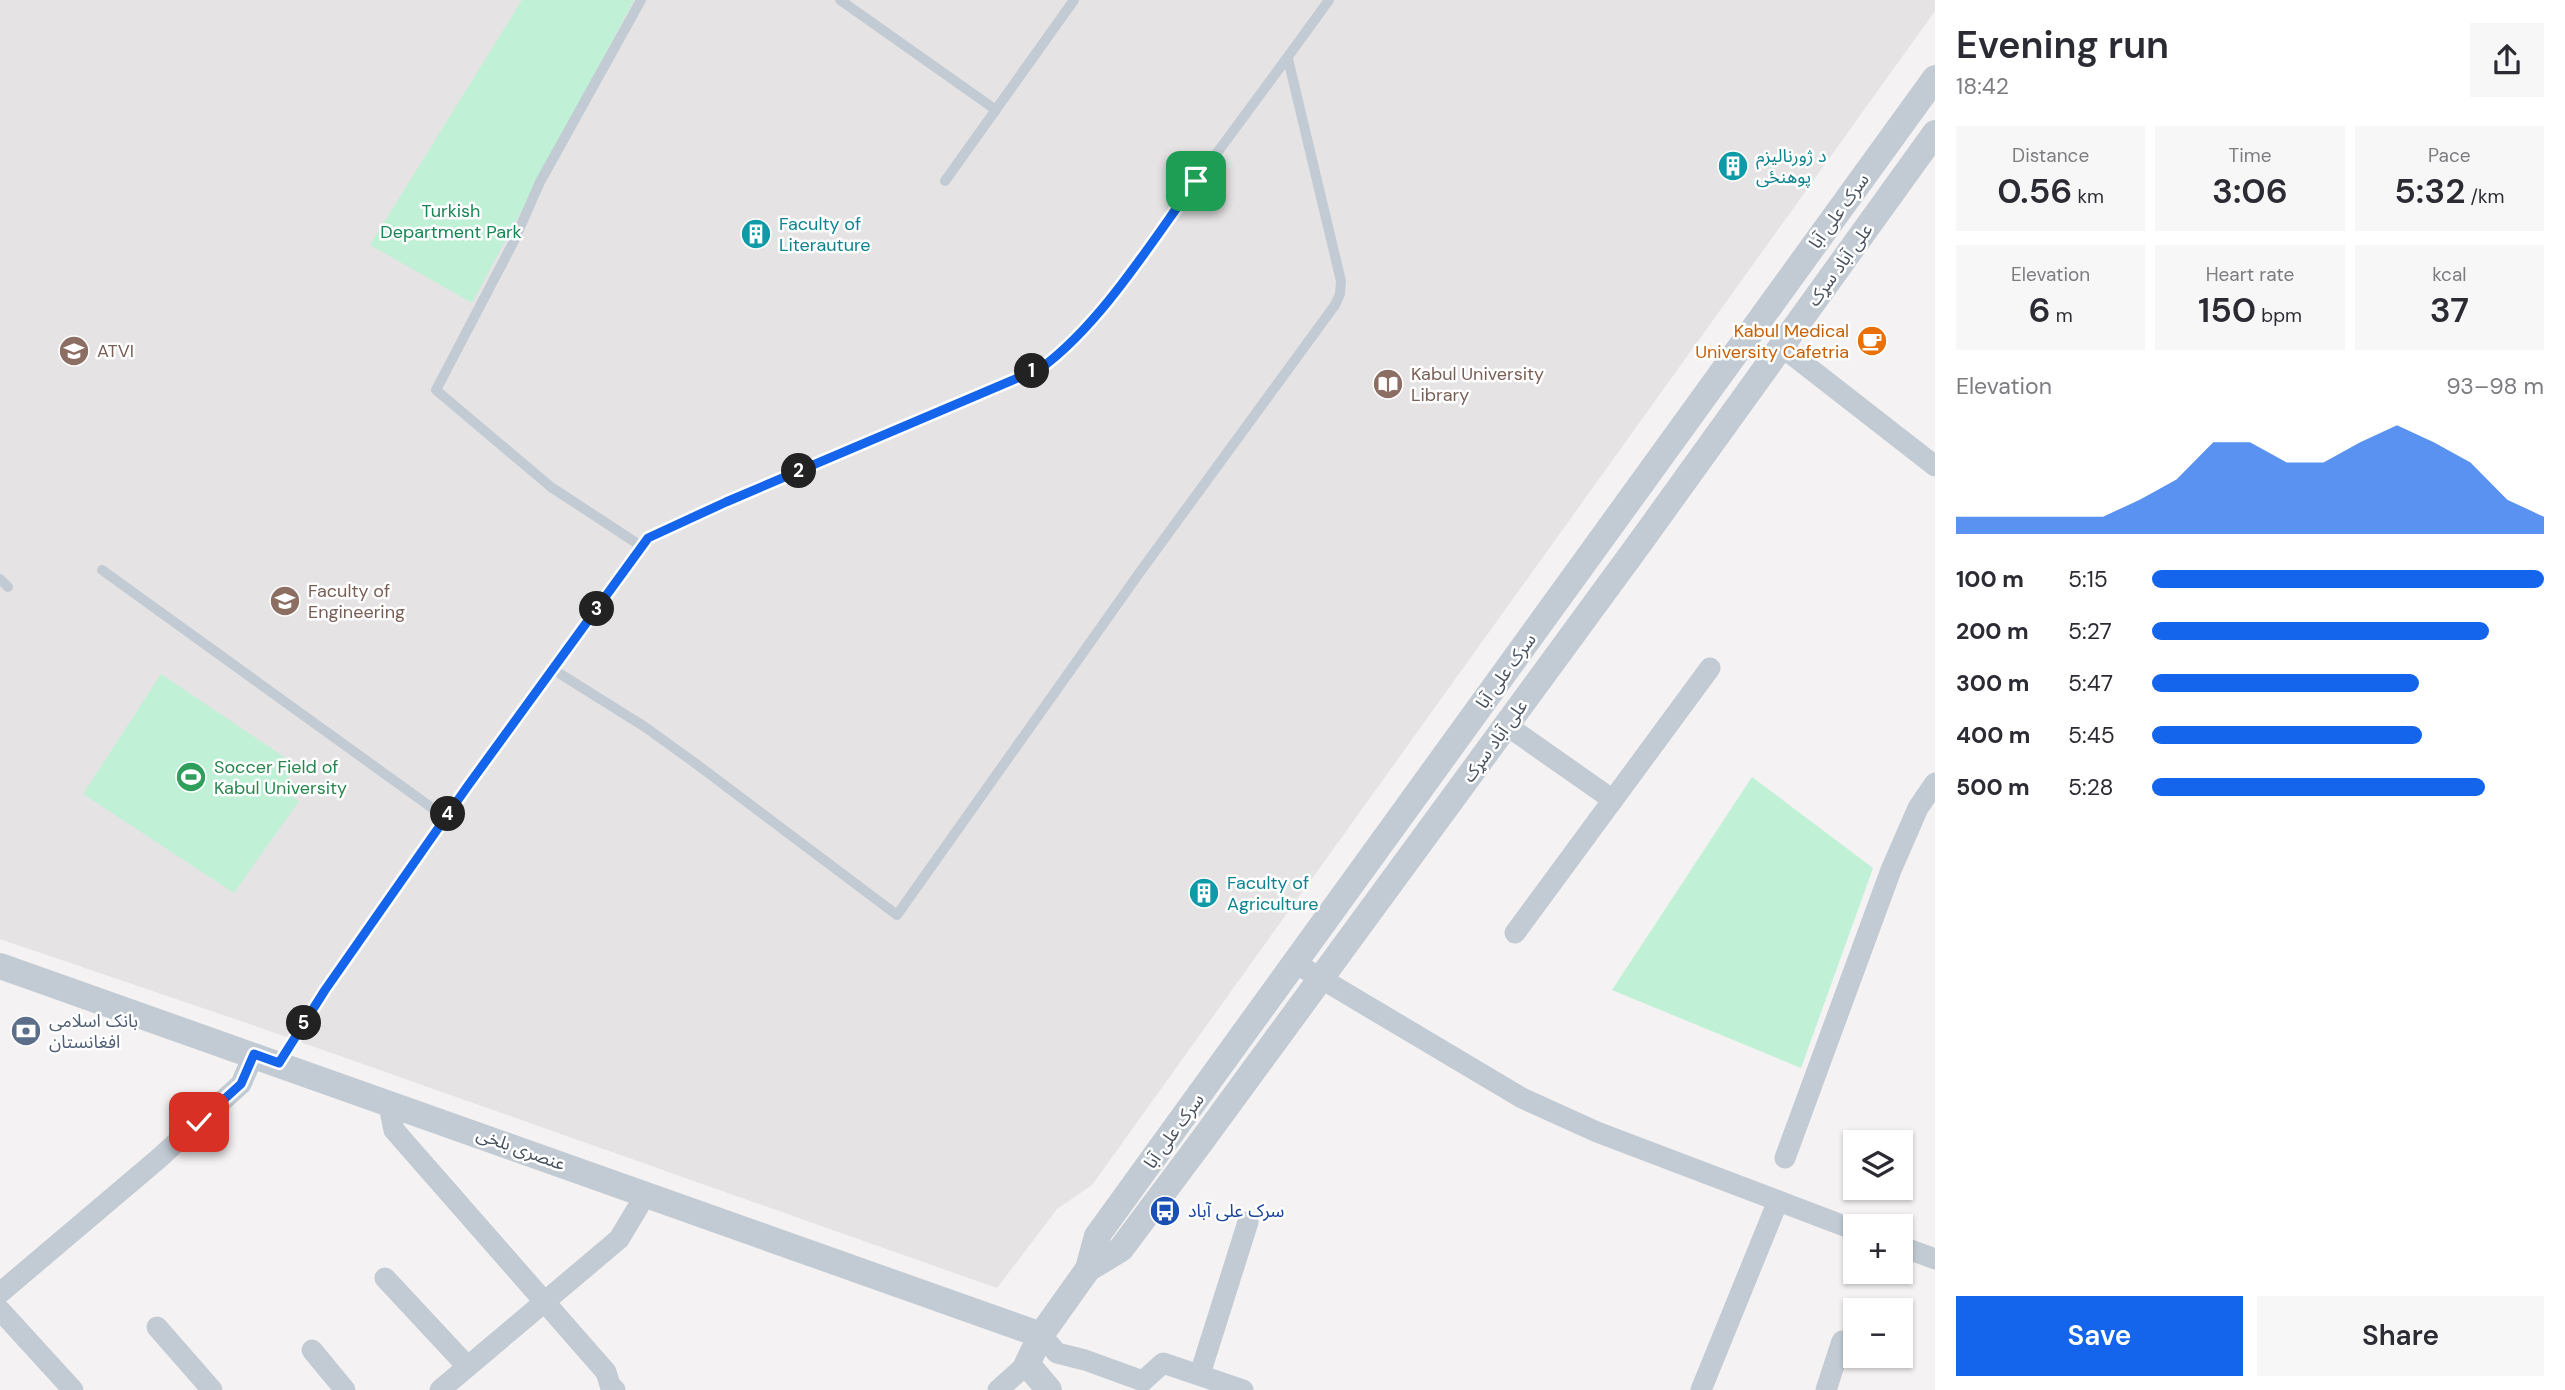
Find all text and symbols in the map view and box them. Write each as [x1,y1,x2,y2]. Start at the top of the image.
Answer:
text: Evening run [1956,20,2169,70]
button: share [2470,23,2544,97]
text: 18:42 [1956,71,2009,101]
text: Distance [2012,143,2089,168]
text: Time [2229,143,2271,168]
text: Pace [2428,143,2471,168]
place label: د ژورنالیزم پوهنحٔی [1756,144,1827,189]
building icon: د ژورنالیزم پوهنحٔی [1716,149,1750,183]
pin [1166,151,1226,211]
icon: arrive [1177,162,1215,200]
street label: سرک علی آبا [1803,168,1875,254]
text: 0.56 [1997,168,2072,214]
text: 3:06 [2212,168,2288,214]
text: 5:32 [2394,168,2465,214]
text: km [2072,184,2104,209]
text: /km [2465,184,2504,209]
park label: Turkish Department Park [380,199,522,244]
place label: Faculty of Literauture [779,212,871,257]
building icon: Faculty of Literauture [739,217,773,251]
street label: علی آباد سړک [1802,219,1878,311]
text: Elevation [2011,262,2090,287]
text: Heart rate [2206,262,2294,287]
text: kcal [2432,262,2466,287]
text: 6 [2029,287,2051,333]
text: 150 [2198,287,2256,333]
text: 37 [2430,287,2469,333]
text: m [2051,303,2073,328]
text: bpm [2256,303,2302,328]
place label: Kabul Medical University Cafetria [1695,319,1849,364]
cafe icon: Kabul Medical University Cafetria [1855,324,1889,358]
school or university icon: ATVI [57,334,91,368]
place label: ATVI [97,339,134,363]
pin: 1 [1014,354,1050,388]
text: 1 [1028,358,1035,383]
place label: Kabul University Library [1411,362,1544,407]
library icon: Kabul University Library [1371,367,1405,401]
text: Elevation [1956,371,2052,401]
text: 93–98 m [2446,371,2544,401]
pin: 2 [782,454,816,489]
text: 2 [793,458,804,483]
text: 100 m [1956,564,2024,594]
text: 5:15 [2068,564,2108,594]
place label: Faculty of Engineering [308,579,405,624]
school or university icon: Faculty of Engineering [268,584,302,618]
pin: 3 [580,592,614,626]
text: 3 [591,596,602,621]
text: 200 m [1956,616,2029,646]
text: 5:27 [2068,616,2112,646]
street label: سرک علی آبا [1470,628,1542,714]
text: 300 m [1956,668,2029,698]
text: 5:47 [2068,668,2113,698]
street label: علی آباد سړک [1457,695,1533,787]
text: 400 m [1956,720,2030,750]
text: 5:45 [2068,720,2115,750]
place label: Soccer Field of Kabul University [214,755,347,800]
sports icon: Soccer Field of Kabul University [174,760,208,794]
text: 500 m [1956,772,2030,802]
text: 5:28 [2068,772,2114,802]
pin: 4 [430,796,466,832]
text: 4 [441,801,454,826]
place label: Faculty of Agriculture [1227,871,1319,916]
building icon: Faculty of Agriculture [1187,876,1221,910]
pin: 5 [286,1006,322,1040]
place label: بانک اسلامی افغانستان [49,1009,138,1054]
text: 5 [298,1010,309,1035]
bank icon: بانک اسلامی افغانستان [9,1014,43,1048]
street label: سرک علی آبا [1138,1088,1210,1174]
pin [169,1092,229,1152]
icon: check [180,1103,218,1141]
street label: عنصری بلخی [473,1122,569,1176]
map controls [1843,1130,1913,1368]
button: layers [1843,1130,1913,1200]
bus stop icon: سرک علی آباد [1148,1194,1182,1228]
place label: سرک علی آباد [1188,1199,1284,1223]
button: + [1843,1214,1913,1284]
button: Save [1956,1296,2243,1376]
button: Share [2257,1296,2544,1376]
button: − [1843,1298,1913,1368]

